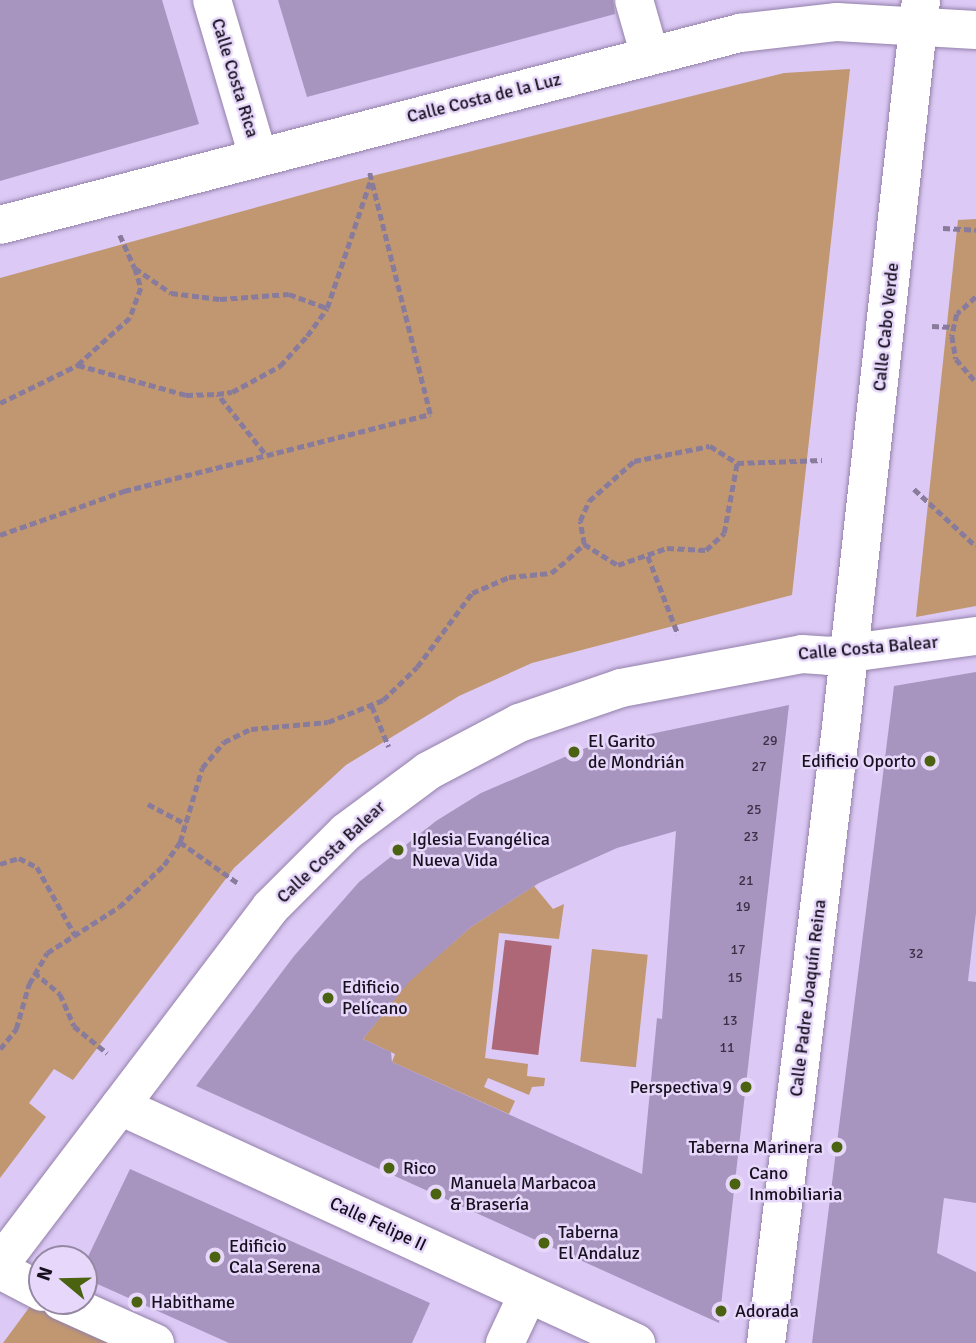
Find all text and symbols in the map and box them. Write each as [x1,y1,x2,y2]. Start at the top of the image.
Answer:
street label: Calle Costa Rica [207,16,263,140]
street label: Calle Costa de la Luz [405,68,563,128]
street label: Calle Cabo Verde [869,262,903,392]
street label: Calle Costa Balear [797,631,939,665]
place label: El Garito de Mondrián [588,731,685,774]
house number: 29 [762,733,778,749]
marker: El Garito de Mondrián [566,744,582,760]
place label: Edificio Oporto [801,750,916,772]
marker: Edificio Oporto [922,753,938,769]
house number: 27 [751,759,767,775]
street label: Calle Costa Balear [272,796,390,908]
house number: 25 [746,802,762,818]
place label: Iglesia Evangélica Nueva Vida [412,829,550,872]
house number: 23 [743,829,759,845]
marker: Iglesia Evangélica Nueva Vida [390,842,406,858]
house number: 21 [738,873,754,889]
street label: Calle Padre Joaquín Reina [785,898,831,1098]
house number: 19 [735,899,751,915]
house number: 17 [730,942,746,958]
house number: 32 [908,946,924,962]
house number: 15 [727,970,743,986]
place label: Edificio Pelícano [342,977,408,1020]
marker: Edificio Pelícano [320,990,336,1006]
house number: 13 [722,1013,738,1029]
house number: 11 [719,1040,735,1056]
place label: Perspectiva 9 [630,1076,732,1098]
marker: Perspectiva 9 [738,1079,754,1095]
place label: Taberna Marinera [688,1136,823,1158]
marker: Taberna Marinera [829,1139,845,1155]
place label: Rico [403,1157,436,1179]
marker: Rico [381,1160,397,1176]
place label: Cano Inmobiliaria [749,1163,842,1206]
place label: Manuela Marbacoa & Brasería [450,1173,596,1216]
marker: Cano Inmobiliaria [727,1176,743,1192]
marker: Manuela Marbacoa & Brasería [428,1186,444,1202]
street label: Calle Felipe II [326,1192,430,1256]
place label: Taberna El Andaluz [558,1222,640,1264]
marker: Taberna El Andaluz [536,1235,552,1251]
place label: Edificio Cala Serena [229,1236,321,1278]
north arrow [28,1245,98,1315]
marker: Edificio Cala Serena [207,1249,223,1265]
text: N [32,1264,59,1284]
place label: Habithame [151,1291,235,1313]
marker: Habithame [129,1294,145,1310]
place label: Adorada [735,1300,799,1322]
marker: Adorada [713,1303,729,1319]

